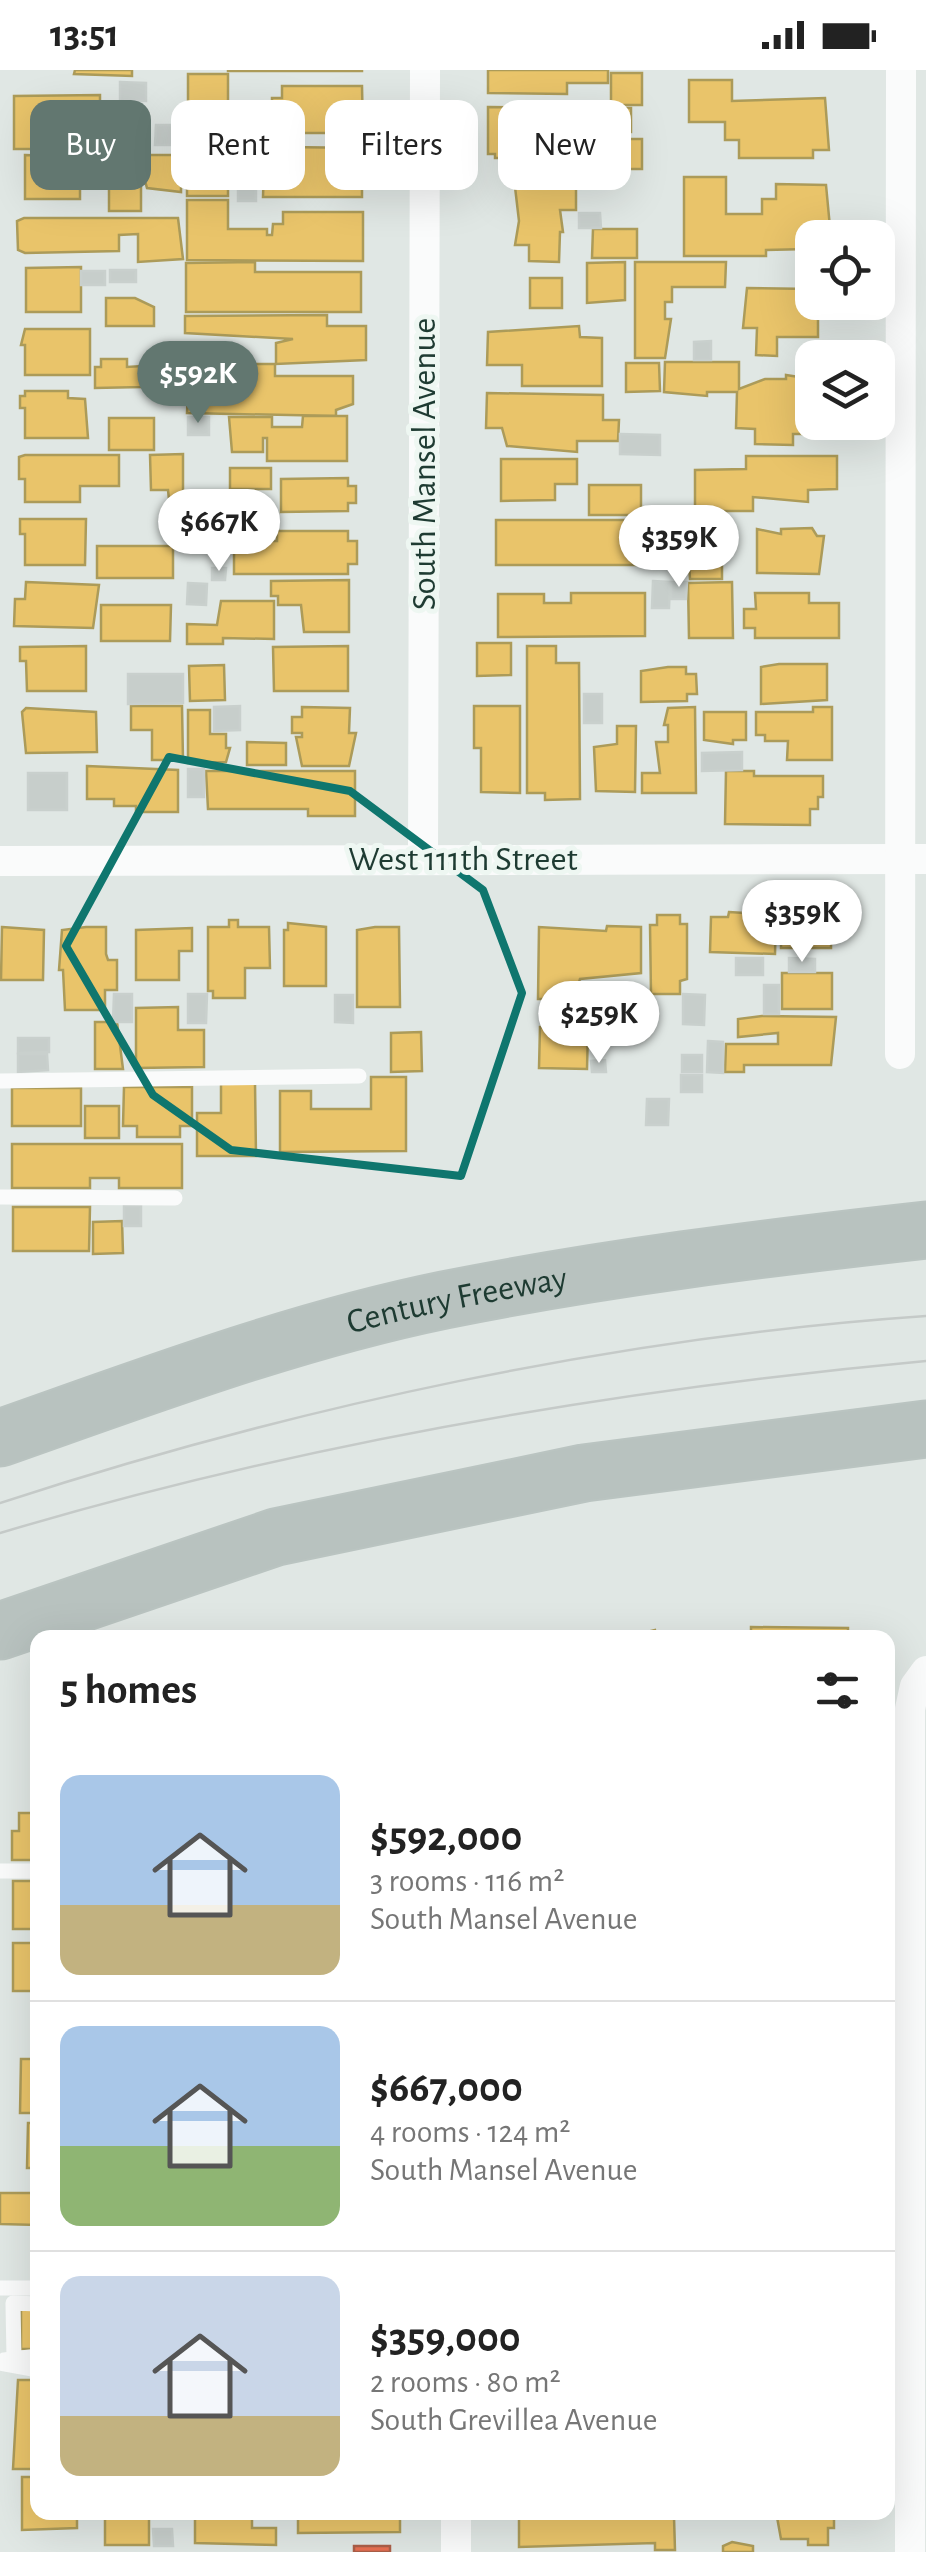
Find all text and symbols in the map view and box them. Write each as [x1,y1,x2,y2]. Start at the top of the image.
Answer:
text: 13:51 [50,16,119,54]
chip: Buy [30,100,151,190]
chip: Rent [171,100,305,190]
chip: Filters [325,100,478,190]
chip: New [498,100,631,190]
map controls [795,220,895,440]
button: locate [795,220,895,320]
street label: South Mansel Avenue [407,318,442,610]
button: layers [795,340,895,440]
pin: $592K [128,341,268,426]
text: $592K [159,357,237,389]
pin: $667K [149,489,289,574]
text: $667K [180,505,258,537]
pin: $359K [609,505,749,590]
text: $359K [641,521,717,553]
street label: West 111th Street [348,842,578,877]
pin: $359K [732,880,872,965]
text: $359K [764,896,840,928]
pin: $259K [529,981,669,1066]
text: $259K [560,997,638,1029]
street label: Century Freeway [343,1260,570,1340]
icon: filters [810,1663,865,1718]
text: 5 homes [60,1669,197,1711]
icon: home [140,1815,260,1935]
text: $592,000 [370,1816,522,1858]
text: 3 rooms · 116 m² [370,1865,564,1897]
text: South Mansel Avenue [370,1903,638,1935]
icon: home [140,2066,260,2186]
text: $667,000 [370,2067,523,2109]
text: 4 rooms · 124 m² [370,2116,570,2148]
text: South Mansel Avenue [370,2154,638,2186]
icon: home [140,2316,260,2436]
text: $359,000 [370,2317,521,2359]
text: 2 rooms · 80 m² [370,2366,561,2398]
text: South Grevillea Avenue [370,2404,657,2436]

